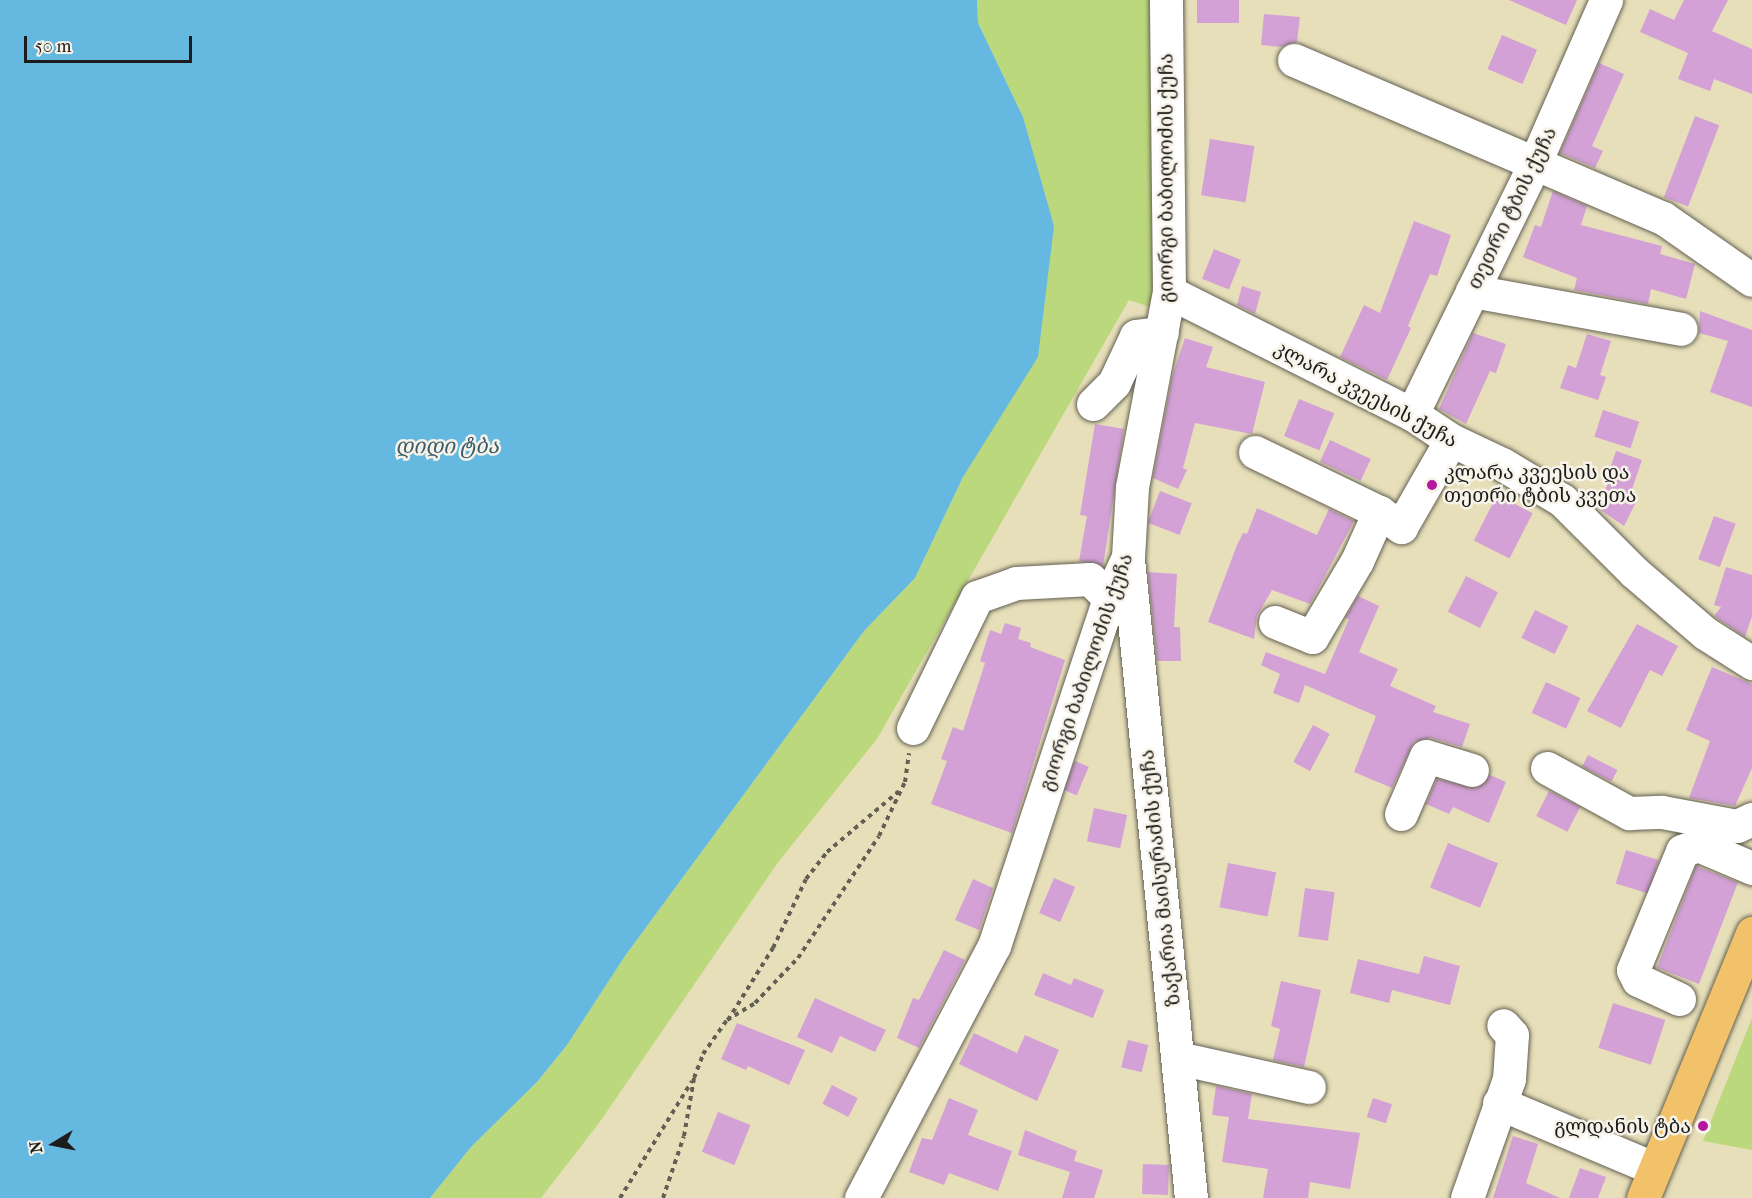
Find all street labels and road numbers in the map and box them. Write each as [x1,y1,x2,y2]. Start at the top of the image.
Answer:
street label: გიორგი ბაბილოძის ქუჩა [1154,53,1178,303]
street label: თეთრი ტბის ქუჩა [1462,123,1562,293]
street label: კლარა კვეესის ქუჩა [1270,335,1462,453]
street label: გიორგი ბაბილოძის ქუჩა [1034,550,1138,794]
street label: ზაქარია მაისურაძის ქუჩა [1135,748,1185,1008]

